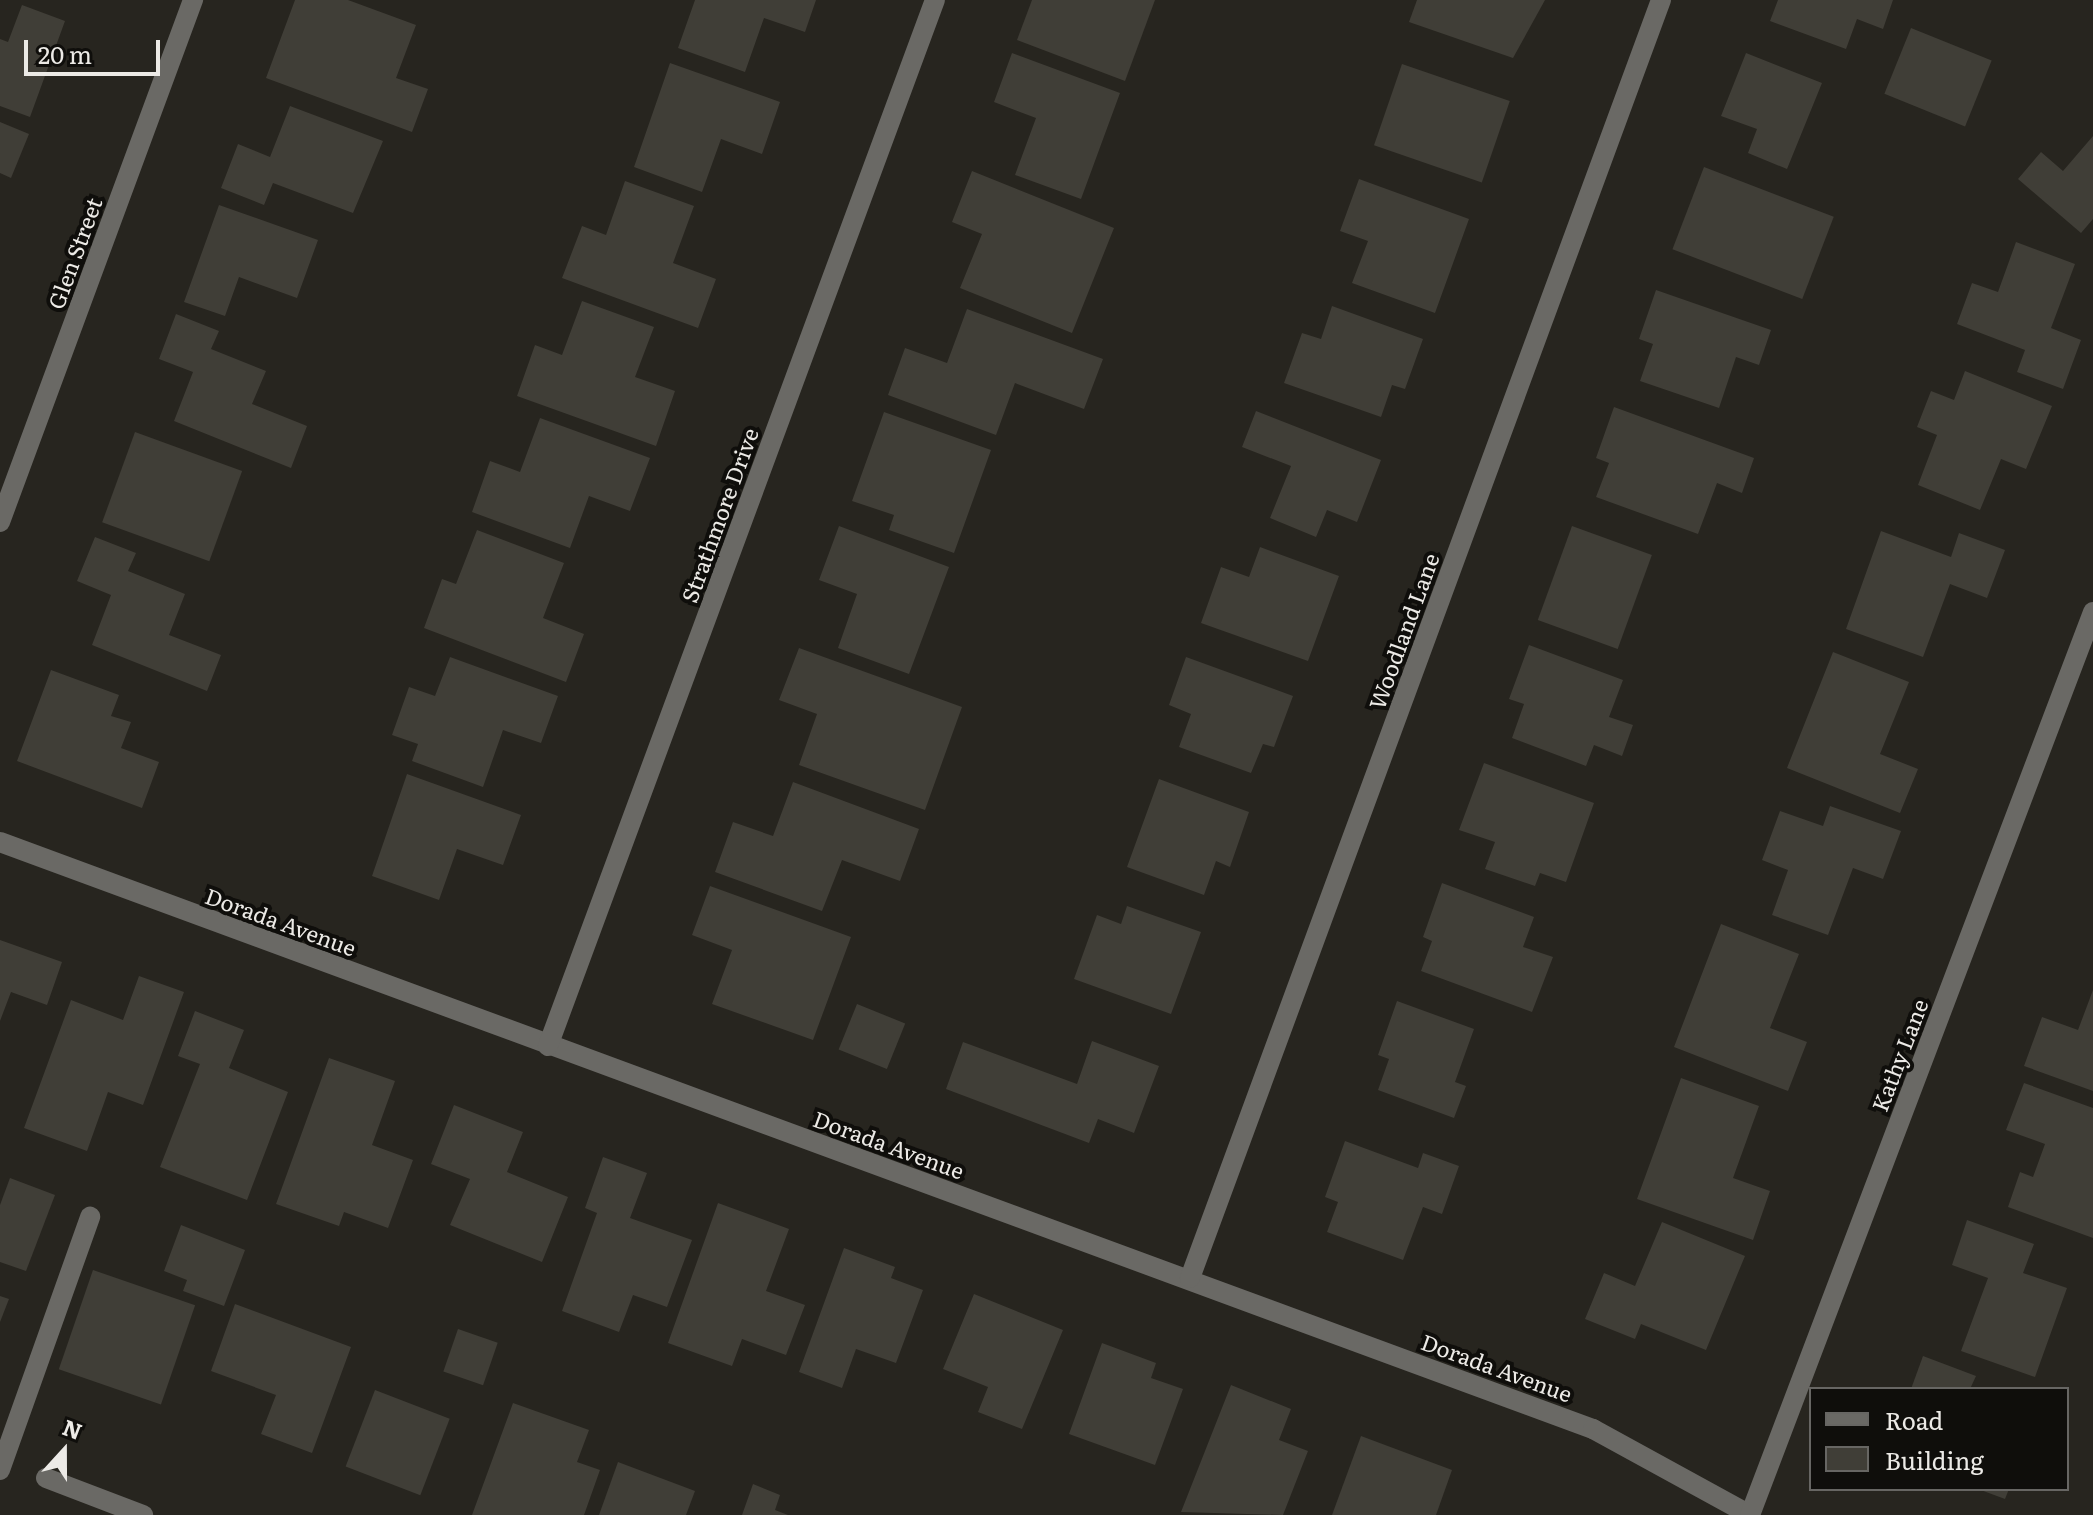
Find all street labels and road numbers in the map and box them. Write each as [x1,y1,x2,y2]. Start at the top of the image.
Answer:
street label: Glen Street [42,194,106,312]
street label: Strathmore Drive [675,424,763,606]
street label: Woodland Lane [1363,549,1443,713]
street label: Dorada Avenue [202,881,360,961]
street label: Kathy Lane [1865,995,1933,1115]
street label: Dorada Avenue [810,1104,968,1184]
street label: Dorada Avenue [1418,1327,1576,1407]

